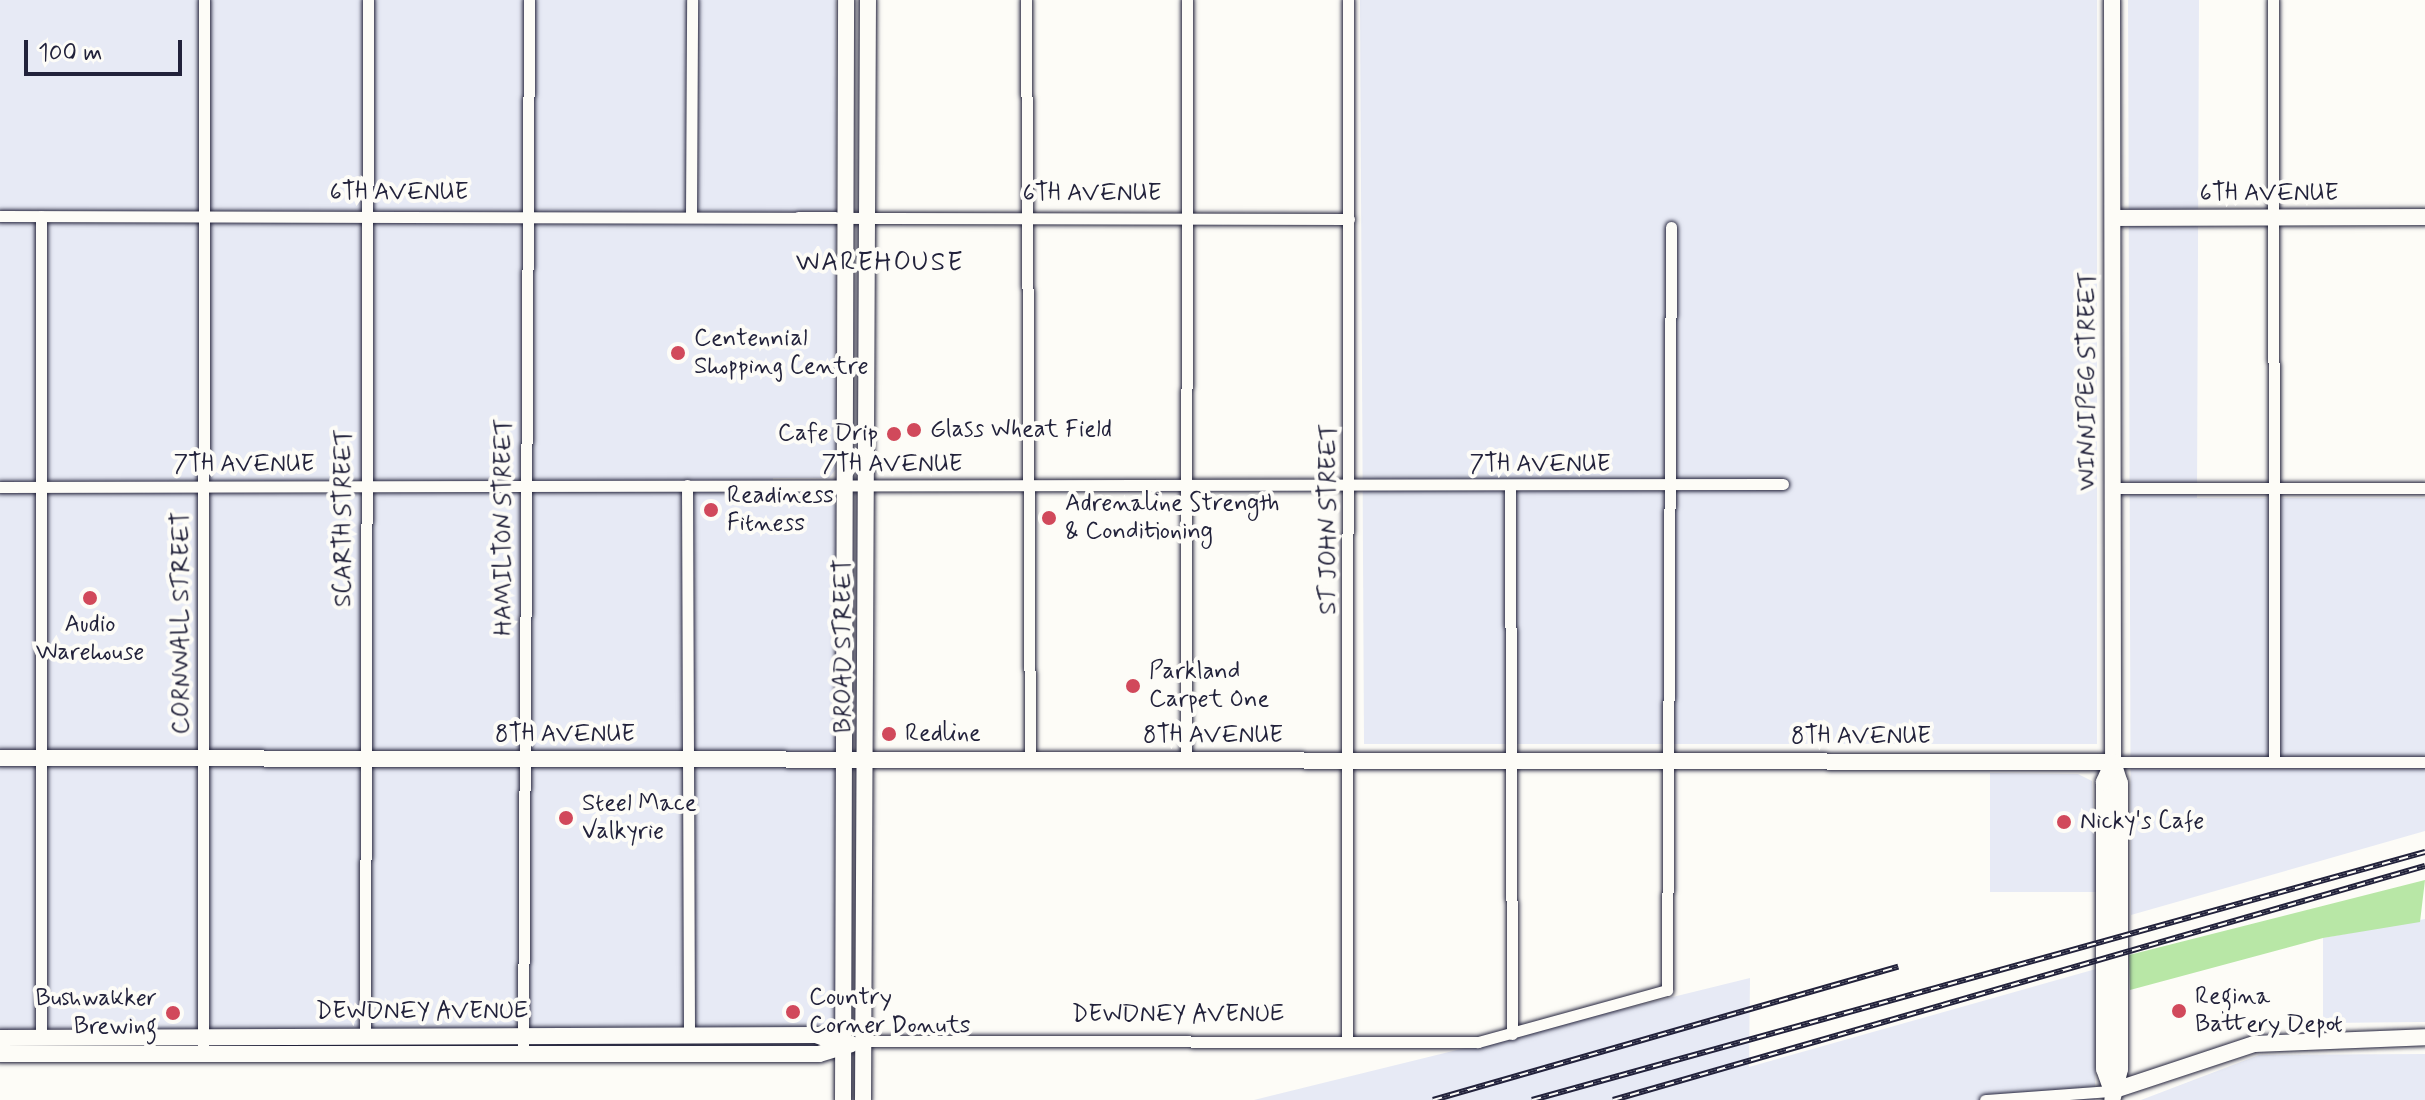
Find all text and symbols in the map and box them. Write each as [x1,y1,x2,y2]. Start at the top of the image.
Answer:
scale bar [28,24,186,74]
text: 100 m [38,38,102,69]
street label: 6TH AVENUE [330,179,468,207]
street label: 6TH AVENUE [1023,180,1161,208]
street label: 6TH AVENUE [2200,180,2338,208]
district label: WAREHOUSE [793,248,967,280]
street label: WINNIPEG STREET [2074,270,2102,492]
place label: Centennial Shopping Centre [694,325,864,381]
marker: Centennial Shopping Centre [669,344,687,362]
place label: Glass Wheat Field [930,416,1113,444]
street label: HAMILTON STREET [490,417,518,637]
place label: Cafe Drip [779,420,878,448]
marker: Glass Wheat Field [905,421,923,439]
street label: ST JOHN STREET [1315,423,1343,615]
marker: Cafe Drip [885,425,903,443]
street label: SCARTH STREET [330,427,358,609]
street label: 7TH AVENUE [174,451,314,479]
street label: 7TH AVENUE [822,451,962,479]
street label: 7TH AVENUE [1470,451,1610,479]
place label: Readiness Fitness [727,482,834,538]
place label: Adrenaline Strength & Conditioning [1065,490,1277,546]
marker: Readiness Fitness [702,501,720,519]
marker: Adrenaline Strength & Conditioning [1040,509,1058,527]
street label: CORNWALL STREET [168,512,196,734]
street label: BROAD STREET [830,559,858,733]
marker: Audio Warehouse [81,589,99,607]
place label: Audio Warehouse [36,611,144,667]
place label: Parkland Carpet One [1149,658,1268,714]
marker: Parkland Carpet One [1124,677,1142,695]
place label: Redline [905,720,981,748]
street label: 8TH AVENUE [495,721,635,749]
street label: 8TH AVENUE [1143,722,1283,750]
street label: 8TH AVENUE [1791,723,1931,751]
marker: Redline [880,725,898,743]
place label: Steel Mace Valkyrie [582,790,693,846]
place label: Nicky's Cafe [2080,808,2209,836]
marker: Steel Mace Valkyrie [557,809,575,827]
marker: Nicky's Cafe [2055,813,2073,831]
place label: Regina Battery Depot [2195,983,2344,1039]
place label: Country Corner Donuts [809,984,962,1040]
place label: Bushwakker Brewing [36,985,157,1041]
street label: DEWDNEY AVENUE [315,998,529,1026]
street label: DEWDNEY AVENUE [1071,1001,1285,1029]
marker: Regina Battery Depot [2170,1002,2188,1020]
marker: Country Corner Donuts [784,1003,802,1021]
marker: Bushwakker Brewing [164,1004,182,1022]

